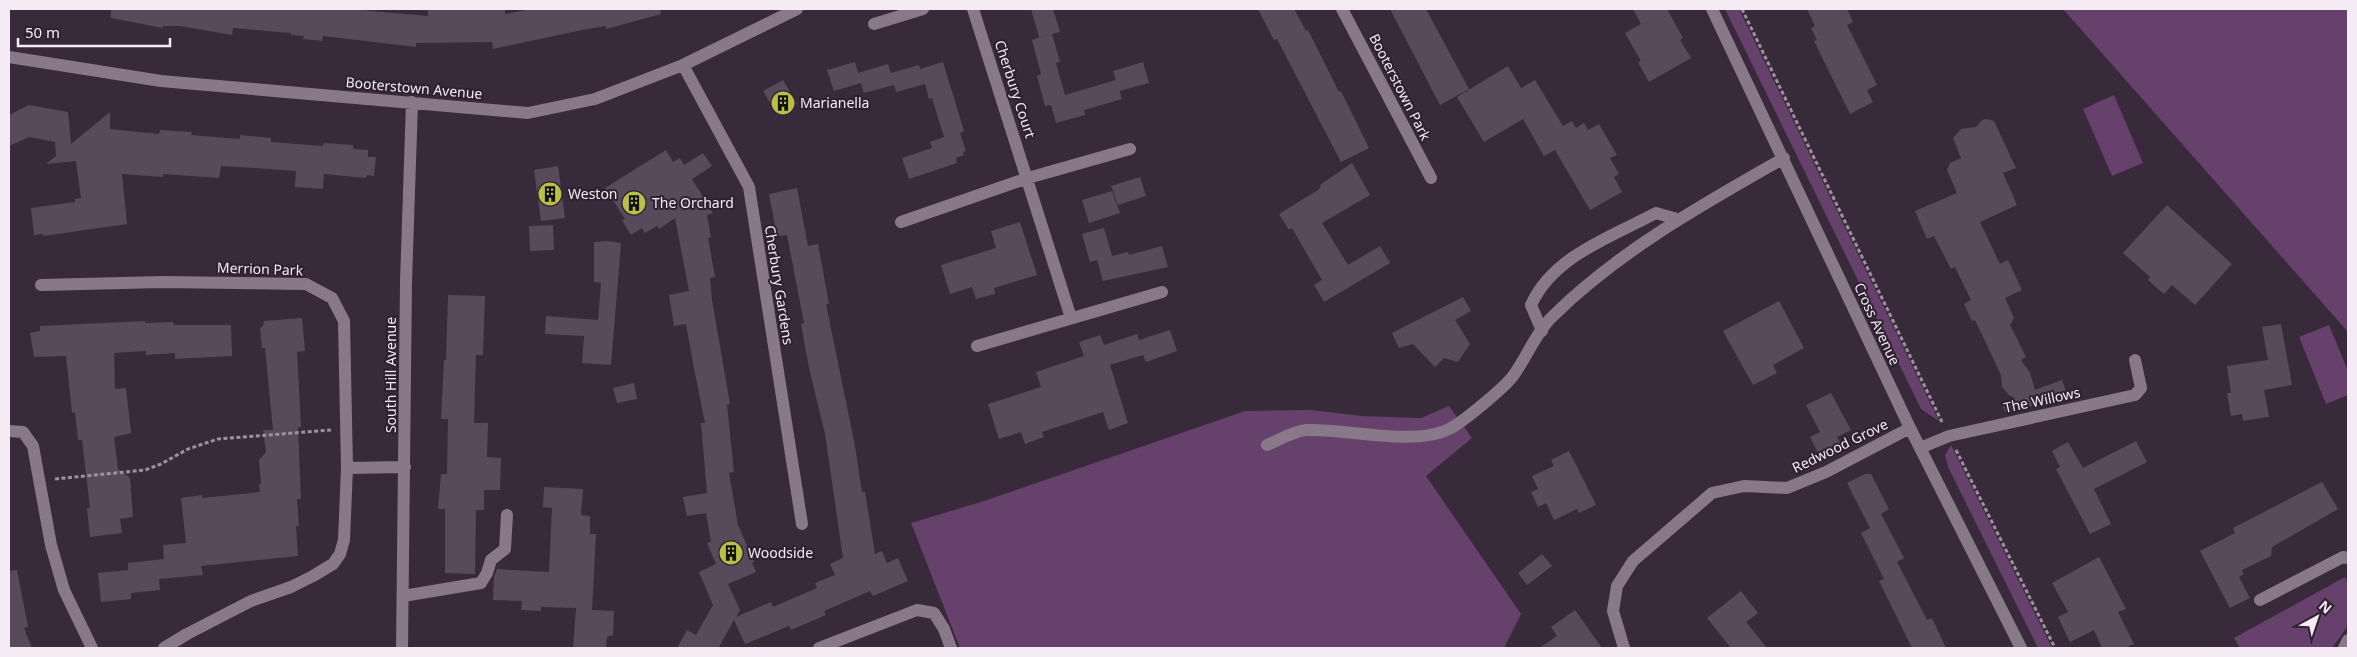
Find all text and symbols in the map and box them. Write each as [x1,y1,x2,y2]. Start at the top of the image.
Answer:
scale bar [18,15,170,47]
text: 50 m [25,22,60,42]
street label: Booterstown Park [1365,30,1436,144]
street label: Cherbury Court [991,37,1040,140]
street label: Booterstown Avenue [345,72,483,103]
building icon: Marianella [770,90,796,116]
place label: Marianella [800,93,869,112]
building icon: Weston [537,181,563,207]
place label: Weston [568,184,618,203]
building icon: The Orchard [621,190,647,216]
place label: The Orchard [652,193,734,212]
street label: Cherbury Gardens [761,224,798,346]
street label: Merrion Park [217,258,304,280]
street label: Cross Avenue [1850,279,1905,368]
street label: South Hill Avenue [381,317,400,433]
street label: The Willows [2002,382,2082,417]
street label: Redwood Grove [1789,414,1891,477]
building icon: Woodside [718,540,744,566]
place label: Woodside [748,543,813,562]
north arrow [2292,592,2342,642]
text: N [2315,596,2336,618]

